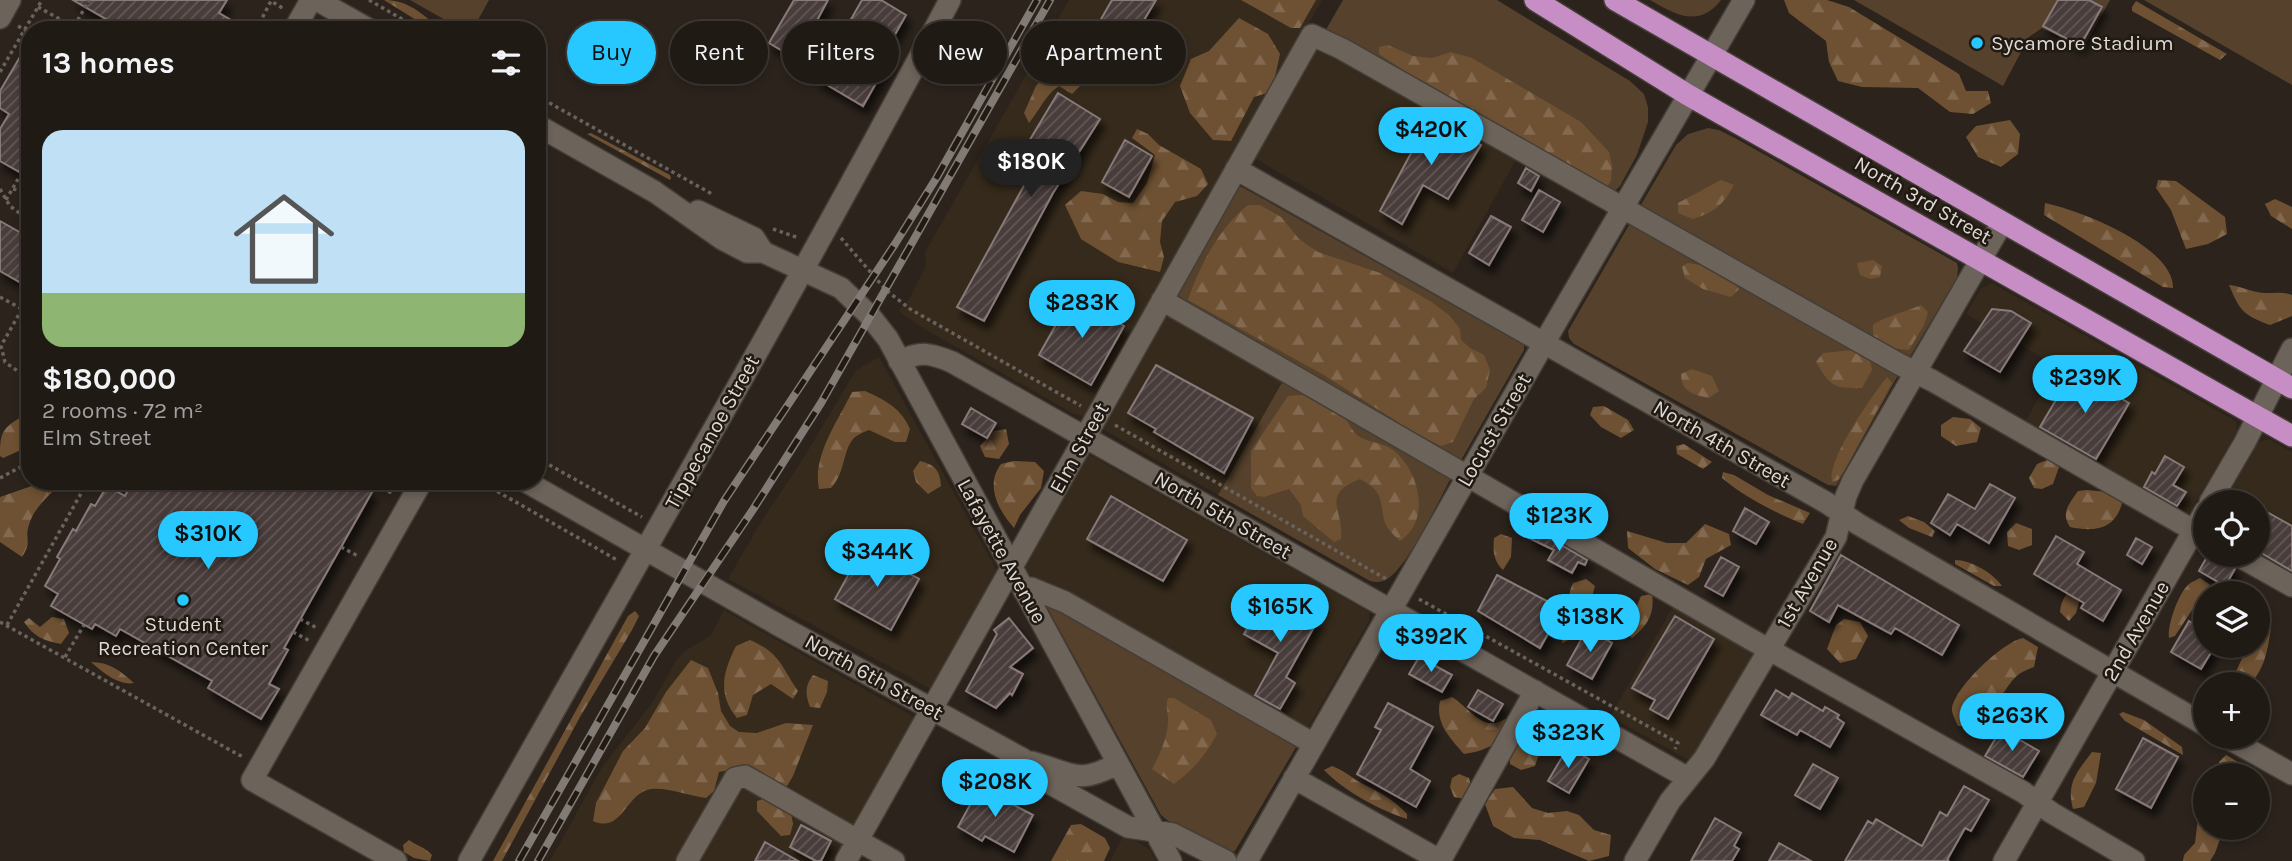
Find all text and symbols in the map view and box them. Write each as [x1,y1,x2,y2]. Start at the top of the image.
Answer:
chip: Buy [567,21,656,84]
chip: Rent [670,21,768,84]
chip: Filters [782,21,899,84]
chip: New [913,21,1007,84]
chip: Apartment [1021,21,1186,84]
place label: Sycamore Stadium [1991,31,2174,55]
marker: Sycamore Stadium [1969,35,1985,51]
icon: filters [487,44,525,82]
text: 13 homes [42,45,175,81]
pin: $420K [1382,108,1480,167]
text: $420K [1394,116,1468,143]
pin: $180K [982,140,1080,199]
text: $180K [997,148,1065,175]
street label: North 3rd Street [1850,151,1996,249]
icon: home [221,176,347,302]
pin: $283K [1033,280,1131,340]
text: $283K [1045,289,1119,316]
street label: Tippecanoe Street [660,351,764,513]
pin: $239K [2036,356,2134,415]
text: $180,000 [42,361,176,397]
text: $239K [2048,364,2122,391]
street label: Locust Street [1452,369,1536,491]
street label: North 4th Street [1649,395,1795,493]
text: 2 rooms · 72 m² [42,397,203,424]
street label: Elm Street [1044,398,1114,498]
text: Elm Street [42,424,151,451]
street label: North 5th Street [1150,466,1296,564]
street label: Lafayette Avenue [952,475,1052,627]
map controls [2193,490,2270,840]
button: locate [2193,490,2270,567]
pin: $123K [1510,494,1608,553]
text: $123K [1525,502,1593,529]
pin: $310K [159,512,257,571]
text: $310K [174,520,242,547]
pin: $344K [828,530,926,589]
street label: 1st Avenue [1772,534,1842,632]
text: $344K [841,538,913,565]
street label: 2nd Avenue [2098,577,2174,685]
button: layers [2193,581,2270,658]
pin: $165K [1231,584,1329,644]
marker: Student Recreation Center [175,592,191,608]
text: $165K [1247,593,1313,620]
pin: $138K [1541,594,1639,654]
text: $138K [1556,603,1624,630]
place label: Student Recreation Center [98,612,269,660]
pin: $392K [1382,614,1480,674]
text: $392K [1394,623,1468,650]
street label: North 6th Street [801,629,947,725]
button: + [2193,672,2270,749]
pin: $263K [1963,694,2061,753]
text: $263K [1975,702,2049,729]
pin: $323K [1519,710,1617,770]
text: $323K [1531,719,1605,746]
pin: $208K [946,760,1044,819]
button: − [2193,763,2270,840]
text: $208K [958,768,1032,795]

